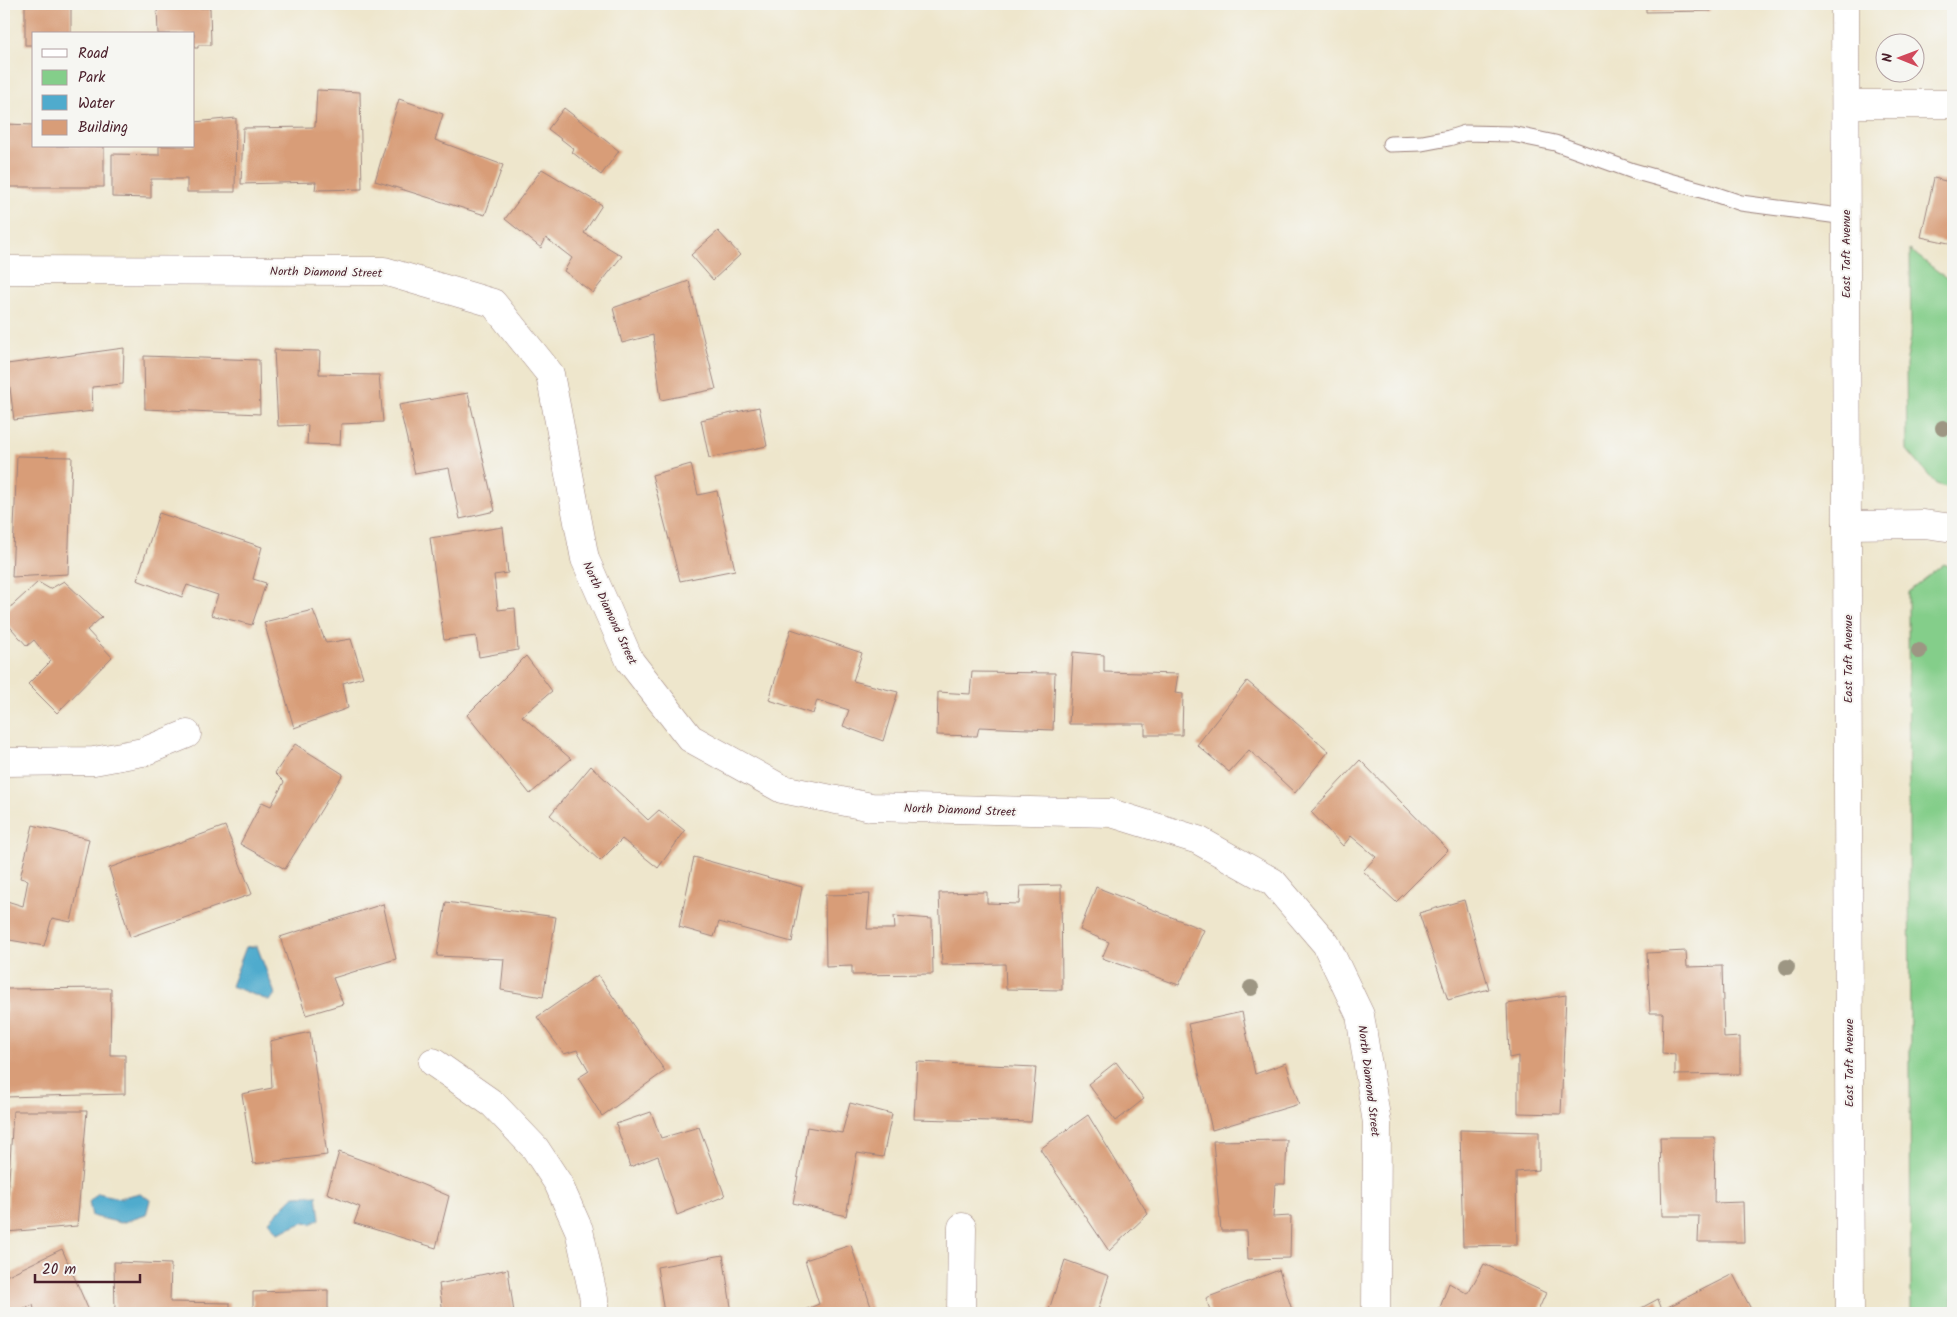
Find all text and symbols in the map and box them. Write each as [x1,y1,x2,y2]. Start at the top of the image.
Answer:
legend [32,32,195,148]
north arrow [1874,32,1924,82]
text: Road [78,42,109,66]
text: N [1877,53,1899,62]
text: Park [78,66,106,90]
text: Water [78,92,115,116]
text: Building [78,116,128,140]
street label: East Taft Avenue [1837,209,1856,298]
street label: North Diamond Street [270,262,383,283]
street label: North Diamond Street [577,558,642,668]
street label: East Taft Avenue [1839,614,1858,703]
street label: North Diamond Street [904,799,1017,822]
street label: East Taft Avenue [1840,1018,1859,1107]
street label: North Diamond Street [1352,1024,1385,1138]
scale bar [35,1252,140,1284]
text: 20 m [42,1258,76,1282]

